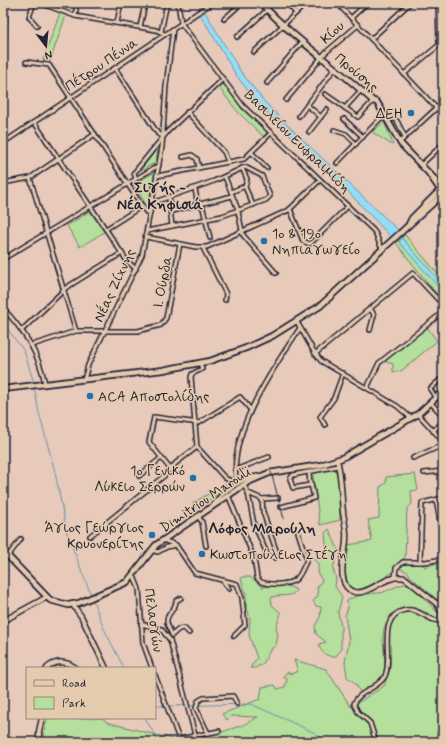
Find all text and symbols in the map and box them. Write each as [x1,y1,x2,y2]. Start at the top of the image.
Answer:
street label: Κίου [317,17,348,48]
north arrow [26,26,66,66]
street label: Πέτρου Πέννα [61,33,141,96]
text: N [43,47,54,62]
street label: Προύσης [331,49,382,96]
street label: Βασιλείου Ευφραιμίδη [240,86,354,197]
place label: ΔΕΗ [376,105,403,123]
marker: ΔΕΗ [406,108,416,118]
district label: Σιγής - Νέα Κηφισιά [117,178,204,215]
place label: 1ο & 19ο Νηπιαγωγείο [272,225,360,259]
marker: 1ο & 19ο Νηπιαγωγείο [259,236,269,246]
street label: Νέας Ζίχνης [89,245,140,325]
street label: Ι. Ούρδα [149,255,177,310]
place label: ACA Αποστολίδης [98,388,209,406]
marker: ACA Αποστολίδης [85,391,95,401]
place label: 1ο Γενικό Λύκειο Σερρών [94,462,185,496]
street label: Dimitriou Marouli [157,463,254,537]
marker: 1ο Γενικό Λύκειο Σερρών [188,473,198,483]
place label: Άγιος Γεώργιος Κρυονερίτης [44,519,144,553]
district label: Λόφος Μαρούλη [208,519,316,539]
marker: Άγιος Γεώργιος Κρυονερίτης [147,530,157,540]
place label: Κωστοπούλειος Στέγη [210,545,347,564]
marker: Κωστοπούλειος Στέγη [197,549,207,559]
street label: Πελασγών [140,587,166,653]
legend [26,667,156,719]
text: Road [62,676,86,692]
text: Park [62,696,86,712]

